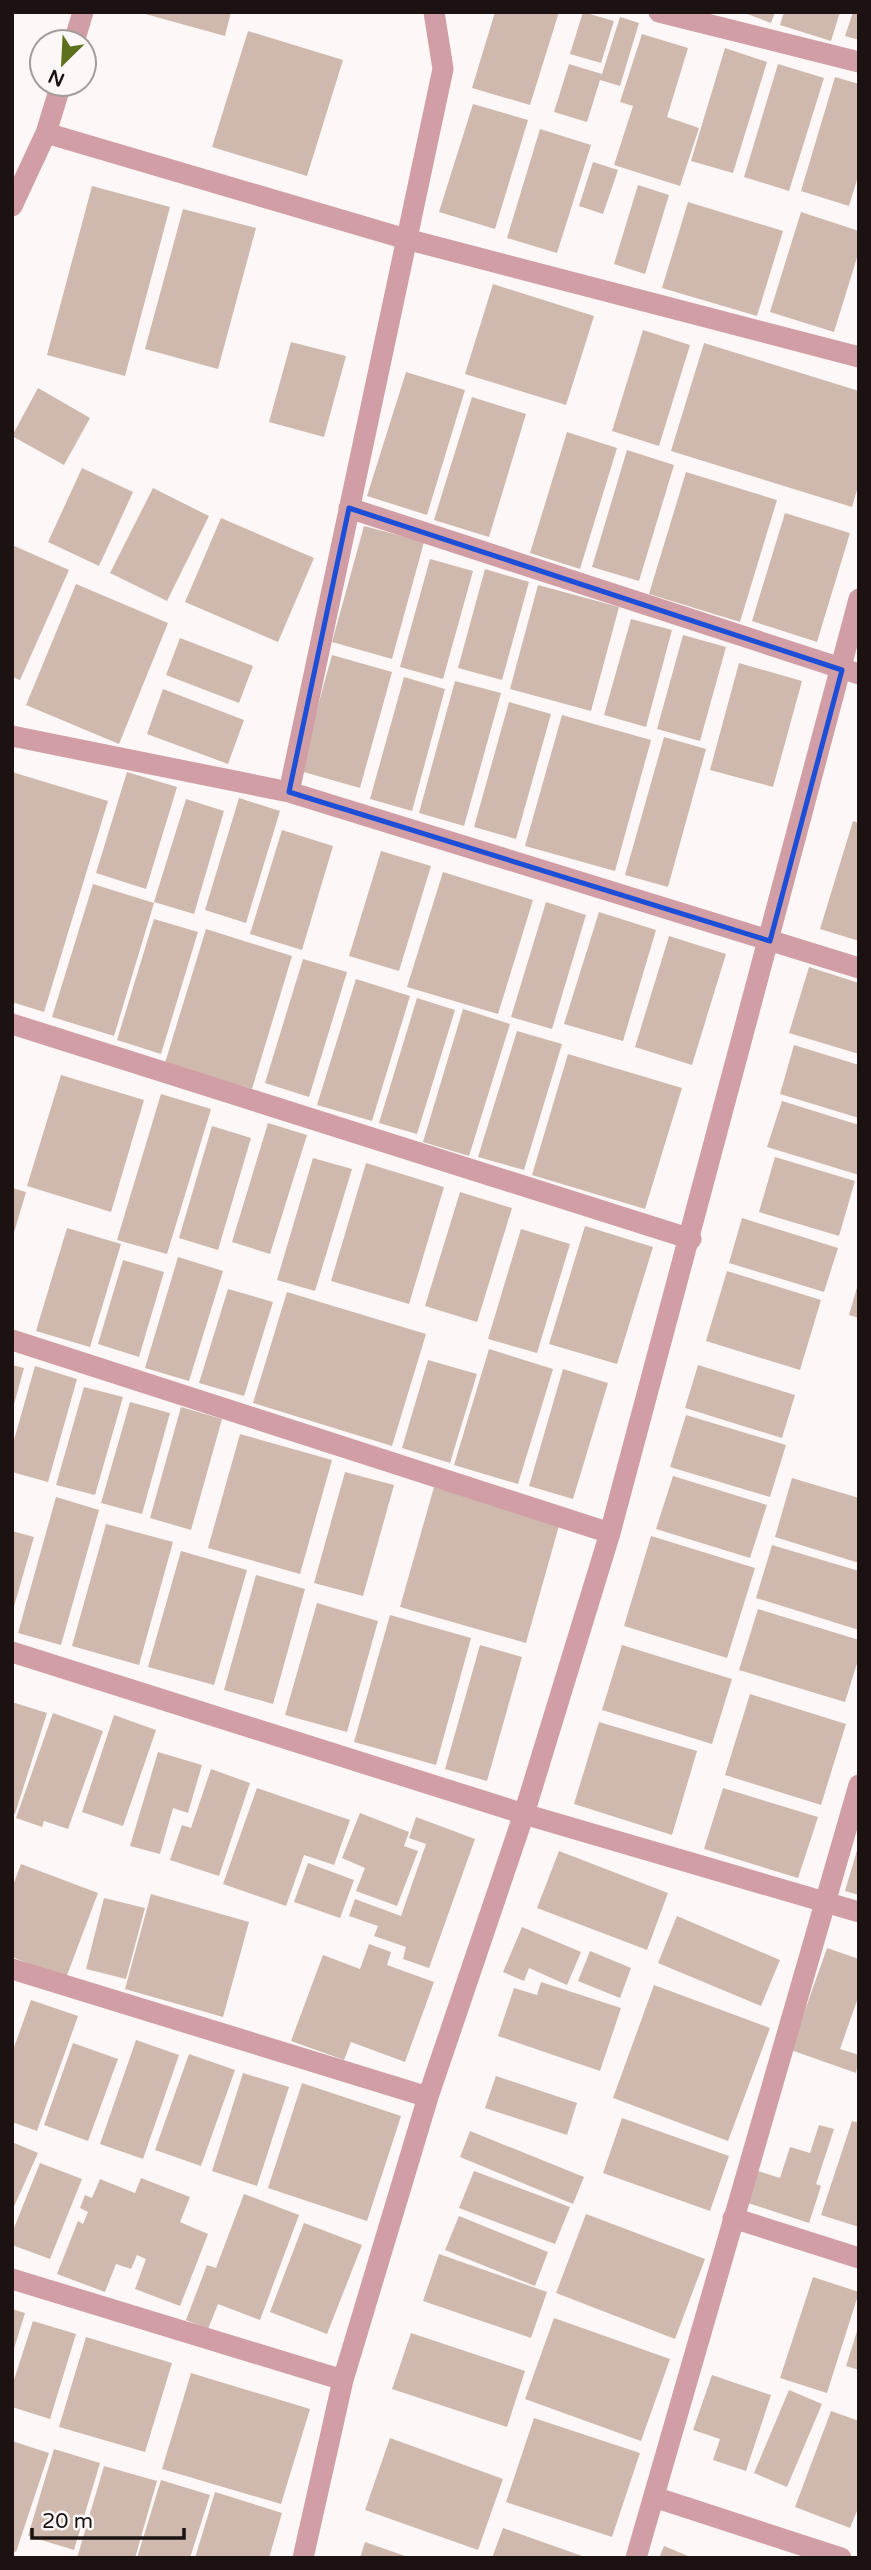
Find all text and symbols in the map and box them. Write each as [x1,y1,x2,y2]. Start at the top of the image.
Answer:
north arrow [28,28,98,98]
text: N [45,64,68,91]
scale bar [32,2496,184,2540]
text: 20 m [42,2509,93,2534]

